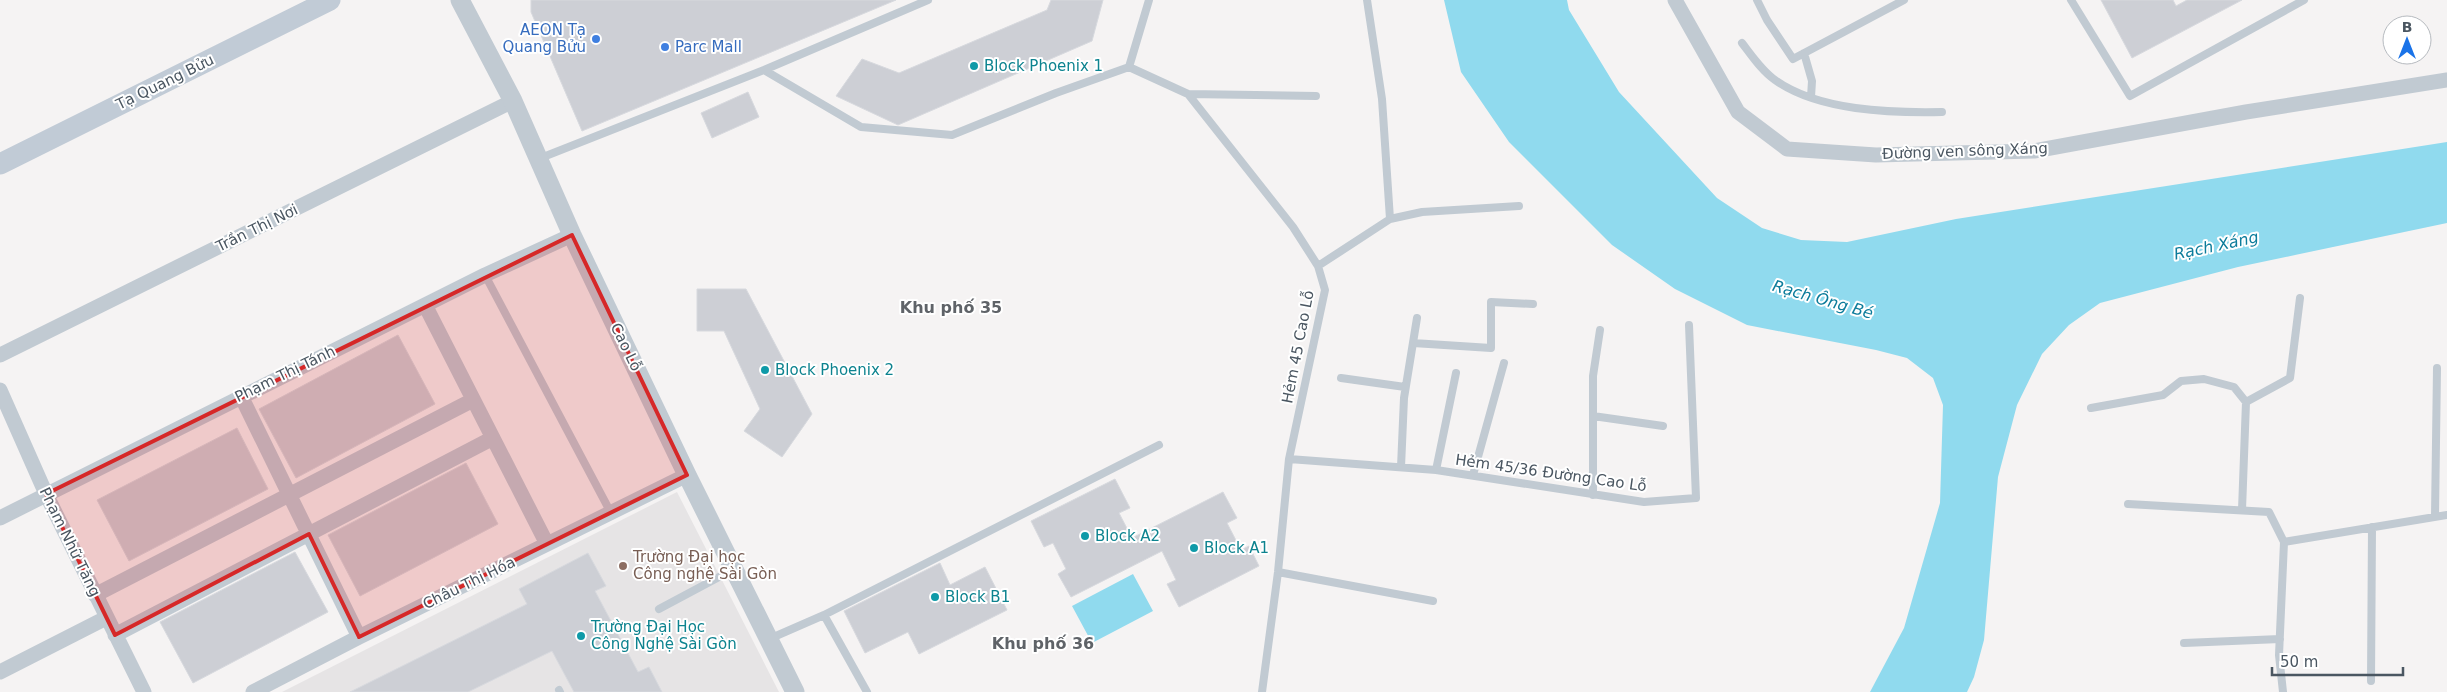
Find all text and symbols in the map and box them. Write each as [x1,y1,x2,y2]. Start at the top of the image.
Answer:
north arrow [2382,15,2432,65]
text: B [2402,19,2412,35]
place label: AEON Tạ Quang Bửu [502,21,586,56]
marker: AEON Tạ Quang Bửu [590,33,602,45]
place label: Parc Mall [675,38,742,56]
marker: Parc Mall [659,41,671,53]
street label: Tạ Quang Bửu [112,51,217,114]
place label: Block Phoenix 1 [984,57,1103,75]
marker: Block Phoenix 1 [968,60,980,72]
street label: Đường ven sông Xáng [1882,139,2048,163]
street label: Trần Thị Nơi [212,200,301,256]
water label: Rạch Xáng [2172,227,2260,264]
water label: Rạch Ông Bé [1770,276,1875,323]
street label: Hẻm 45 Cao Lỗ [1278,289,1318,405]
district label: Khu phố 35 [900,298,1002,317]
street label: Cao Lỗ [607,320,645,374]
street label: Phạm Thị Tánh [232,342,338,406]
place label: Block Phoenix 2 [775,361,894,379]
marker: Block Phoenix 2 [759,364,771,376]
street label: Hẻm 45/36 Đường Cao Lỗ [1454,451,1648,495]
street label: Phạm Nhữ Tăng [36,484,104,600]
place label: Block A2 [1095,527,1160,545]
marker: Block A2 [1079,530,1091,542]
place label: Block A1 [1204,539,1269,557]
marker: Block A1 [1188,542,1200,554]
place label: Trường Đại học Công nghệ Sài Gòn [632,548,777,583]
street label: Châu Thị Hóa [420,553,518,613]
marker: Trường Đại học Công nghệ Sài Gòn [617,560,629,572]
place label: Block B1 [945,588,1010,606]
marker: Block B1 [929,591,941,603]
place label: Trường Đại Học Công Nghệ Sài Gòn [590,618,737,653]
marker: Trường Đại Học Công Nghệ Sài Gòn [575,630,587,642]
district label: Khu phố 36 [992,634,1094,653]
scale bar [2272,644,2403,676]
text: 50 m [2280,653,2318,671]

